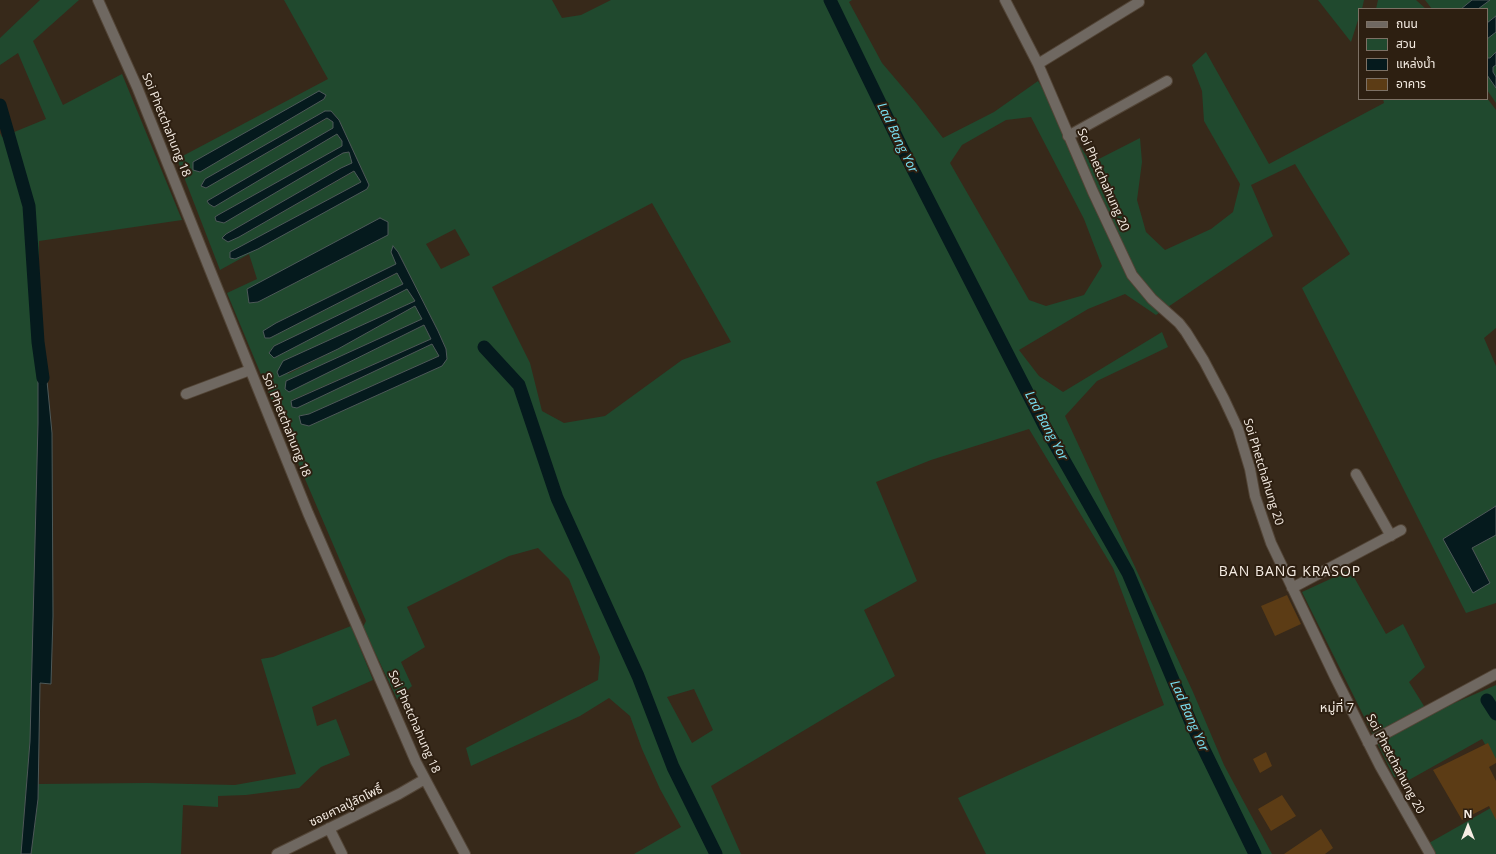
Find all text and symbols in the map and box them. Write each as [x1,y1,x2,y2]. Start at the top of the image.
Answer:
legend [1358,8,1488,100]
text: ถนน [1396,15,1418,32]
text: สวน [1396,35,1416,52]
text: แหล่งน้ำ [1396,55,1435,72]
street label: Soi Phetchahung 18 [139,71,193,179]
text: อาคาร [1396,75,1426,92]
water label: Lad Bang Yor [873,100,921,176]
street label: Soi Phetchahung 20 [1074,126,1132,234]
street label: Soi Phetchahung 18 [259,371,313,479]
water label: Lad Bang Yor [1021,389,1071,463]
street label: Soi Phetchahung 20 [1240,417,1286,527]
district label: BAN BANG KRASOP [1219,564,1361,580]
street label: Soi Phetchahung 18 [385,668,443,776]
water label: Lad Bang Yor [1166,678,1212,754]
district label: หมู่ที่ 7 [1320,700,1354,716]
street label: Soi Phetchahung 20 [1363,712,1427,816]
street label: ซอยศาลปู่ลัดโพธิ์ [307,782,385,830]
north arrow [1448,806,1488,846]
text: N [1464,806,1472,821]

